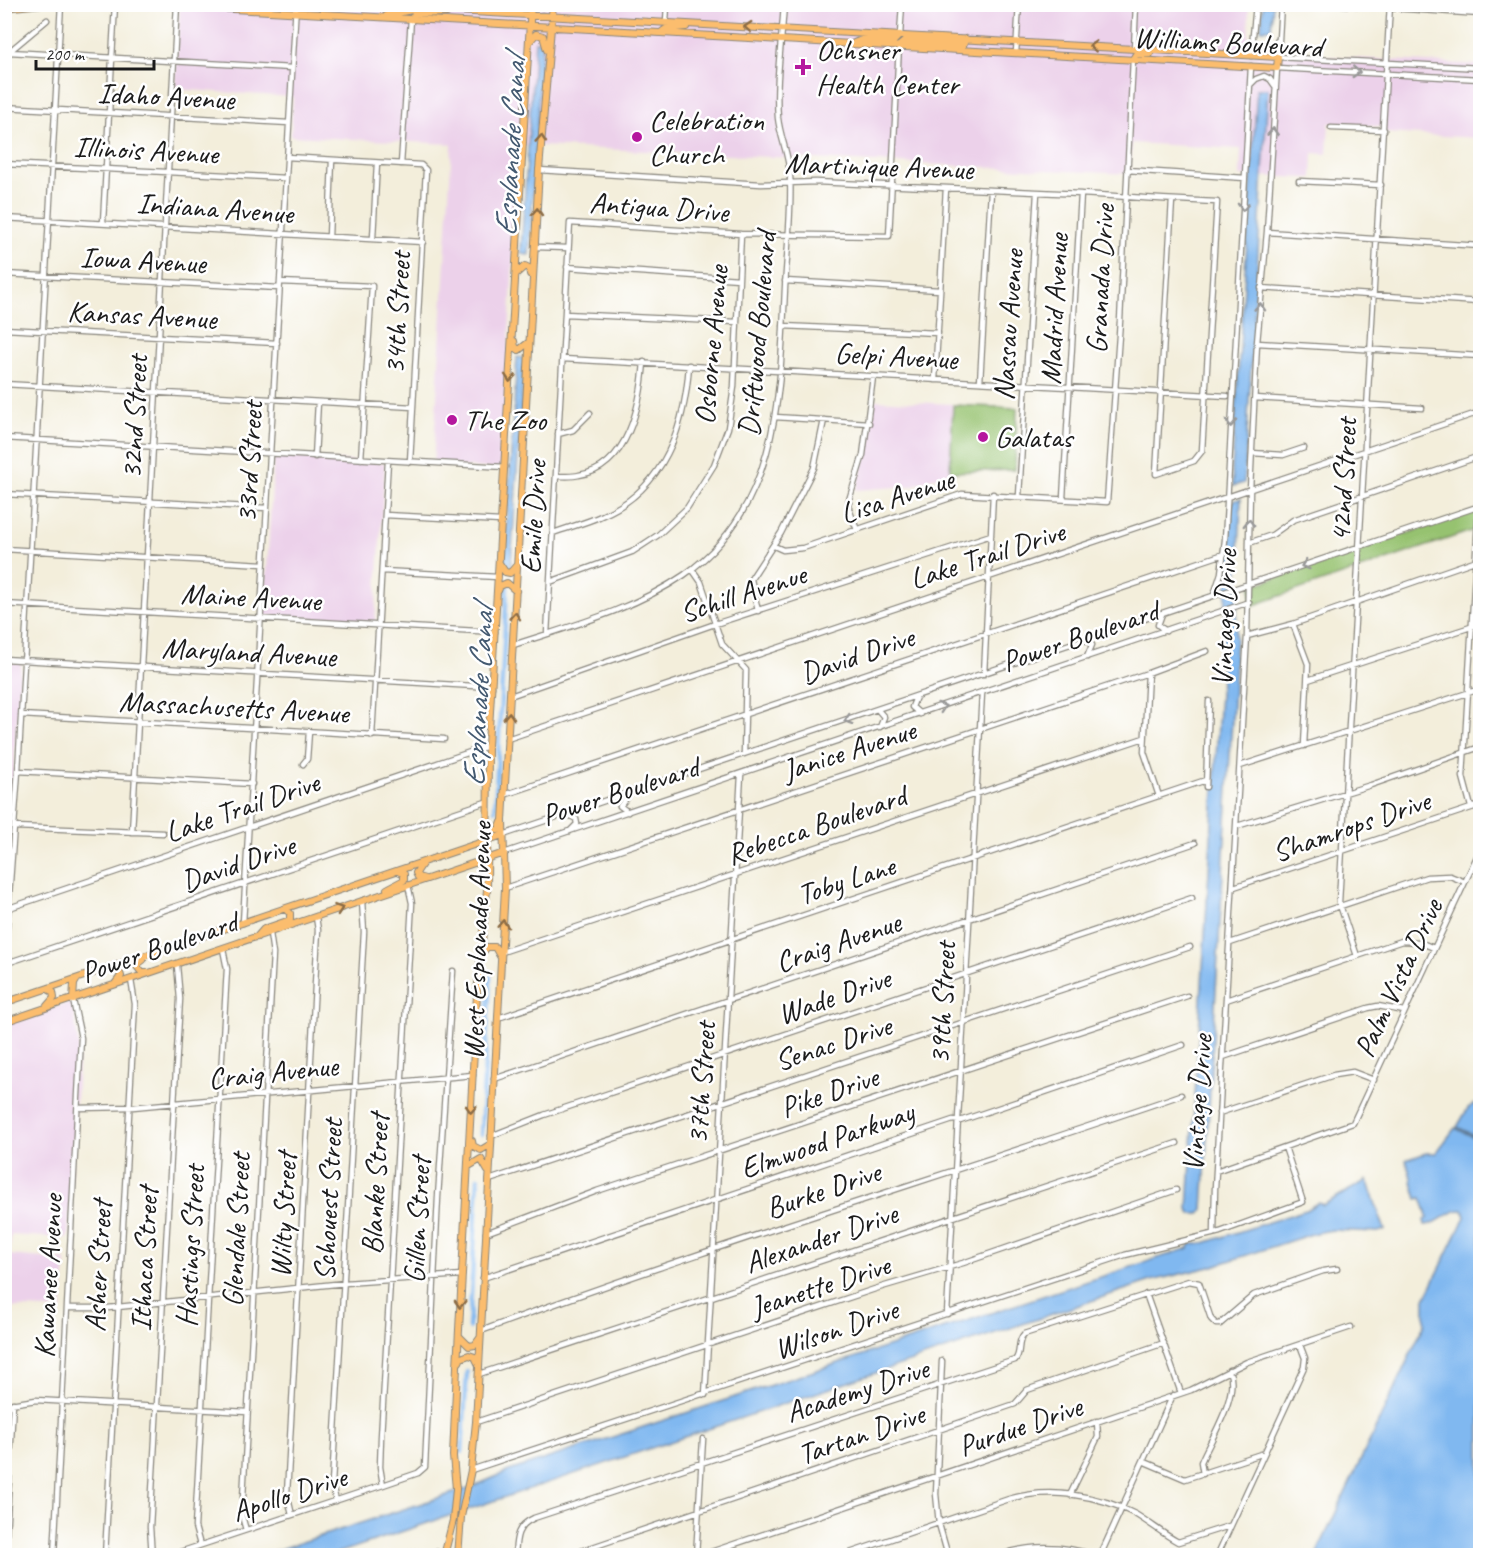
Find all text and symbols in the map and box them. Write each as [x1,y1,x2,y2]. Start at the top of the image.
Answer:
street label: Williams Boulevard [1133,18,1327,66]
one-way arrow [744,21,753,34]
place label: Ochsner Health Center [816,31,961,103]
scale bar [36,33,154,71]
one-way arrow [1089,40,1098,53]
text: 200 m [45,43,86,65]
water label: Esplanade Canal [485,46,536,237]
marker: Ochsner Health Center [794,58,812,76]
one-way arrow [1352,65,1361,78]
street label: Idaho Avenue [97,73,238,119]
place label: Celebration Church [649,101,764,173]
street label: Illinois Avenue [73,127,221,173]
one-way arrow [1267,127,1280,136]
marker: Celebration Church [630,130,644,144]
one-way arrow [534,134,547,143]
street label: Martinique Avenue [784,144,976,188]
street label: Antigua Drive [588,183,732,231]
street label: Indiana Avenue [136,184,297,233]
street label: Granada Drive [1077,201,1123,354]
one-way arrow [1237,203,1250,212]
one-way arrow [530,207,543,216]
street label: Driftwood Boulevard [729,226,785,438]
street label: Madrid Avenue [1031,230,1077,385]
street label: Iowa Avenue [79,238,209,282]
street label: Nassau Avenue [984,246,1032,402]
street label: 34th Street [375,248,419,375]
street label: Osborne Avenue [685,262,737,426]
street label: Kansas Avenue [67,292,220,338]
one-way arrow [1253,303,1266,312]
street label: Gelpi Avenue [834,334,961,378]
street label: 32nd Street [112,351,156,480]
one-way arrow [504,374,517,383]
street label: 33rd Street [227,397,271,524]
place label: The Zoo [464,401,548,439]
marker: The Zoo [445,413,459,427]
street label: 42nd Street [1321,414,1365,543]
place label: Galatas [995,418,1075,456]
one-way arrow [1224,418,1237,427]
marker: Galatas [976,430,990,444]
street label: Emile Drive [511,457,555,575]
street label: Lisa Avenue [835,459,961,532]
street label: Lake Trail Drive [905,511,1071,598]
one-way arrow [1243,518,1256,527]
street label: Vintage Drive [1203,546,1245,687]
street label: Schill Avenue [675,554,813,631]
one-way arrow [1300,557,1310,570]
street label: Maine Avenue [180,574,324,620]
street label: Power Boulevard [997,590,1167,681]
water label: Esplanade Canal [453,596,504,787]
one-way arrow [508,612,521,621]
street label: David Drive [795,617,921,692]
street label: Maryland Avenue [161,628,339,676]
street label: Massachusetts Avenue [118,682,352,732]
one-way arrow [937,701,947,714]
street label: Janice Avenue [776,710,923,790]
one-way arrow [502,712,515,721]
one-way arrow [843,712,853,725]
street label: Power Boulevard [536,746,708,834]
street label: Lake Trail Drive [160,762,326,851]
street label: Rebecca Boulevard [721,775,915,873]
street label: Shamrops Drive [1267,781,1437,871]
street label: West Esplanade Avenue [454,819,500,1061]
street label: David Drive [176,825,302,900]
street label: Toby Lane [792,846,902,914]
street label: Palm Vista Drive [1345,891,1452,1063]
street label: Power Boulevard [76,901,246,992]
street label: Craig Avenue [770,902,908,981]
one-way arrow [333,904,343,917]
one-way arrow [497,920,510,929]
street label: 39th Street [920,938,964,1065]
street label: Wade Drive [773,958,898,1033]
street label: Senac Drive [770,1006,898,1080]
street label: 37th Street [678,1017,724,1145]
street label: Vintage Drive [1173,1031,1221,1173]
street label: Craig Avenue [206,1046,342,1098]
street label: Pike Drive [775,1057,885,1126]
street label: Elmwood Parkway [735,1092,920,1187]
one-way arrow [465,1104,478,1113]
street label: Blanke Street [352,1109,398,1255]
street label: Schouest Street [305,1115,351,1282]
street label: Wilty Street [261,1147,305,1279]
street label: Glendale Street [213,1149,259,1308]
street label: Gillen Street [395,1152,439,1284]
street label: Burke Drive [761,1152,888,1227]
street label: Hastings Street [167,1161,213,1328]
street label: Ithaca Street [121,1182,167,1332]
street label: Kawanee Avenue [25,1191,71,1359]
street label: Alexander Drive [740,1193,904,1282]
street label: Asher Street [76,1195,121,1333]
street label: Jeanette Drive [744,1245,897,1327]
street label: Wilson Drive [769,1289,905,1368]
one-way arrow [454,1299,467,1308]
street label: Academy Drive [781,1348,935,1431]
street label: Purdue Drive [953,1386,1089,1465]
street label: Tartan Drive [793,1394,931,1473]
street label: Apollo Drive [227,1457,353,1530]

